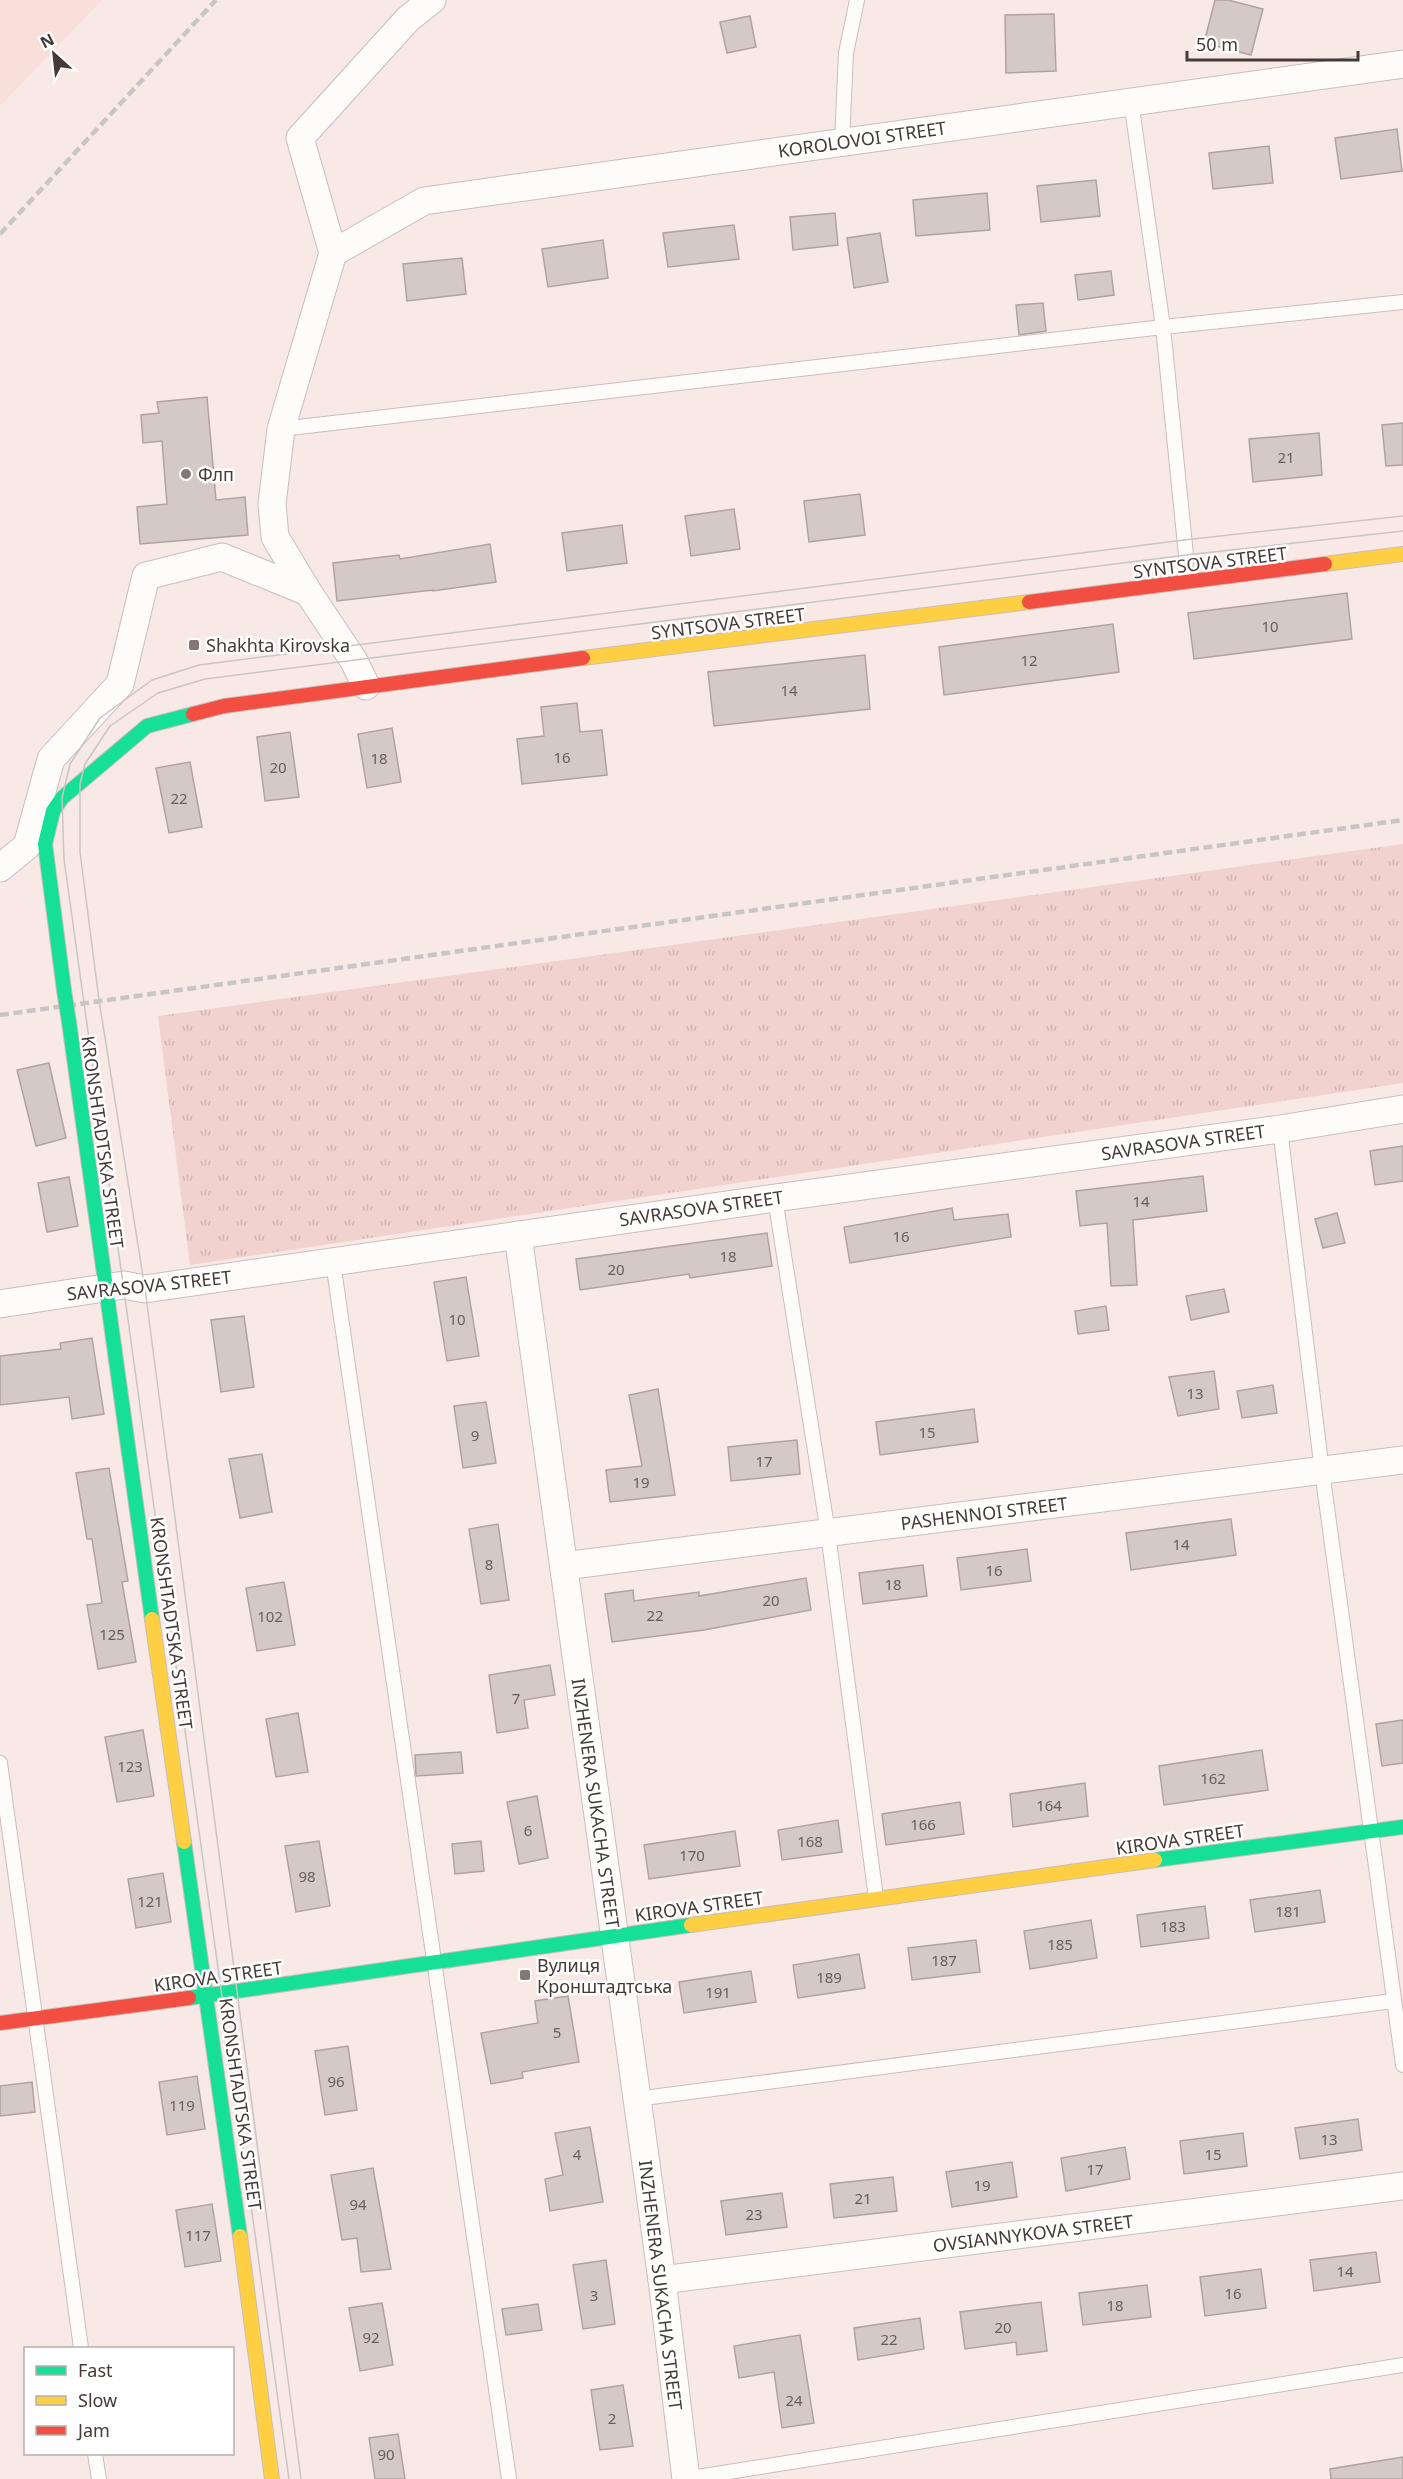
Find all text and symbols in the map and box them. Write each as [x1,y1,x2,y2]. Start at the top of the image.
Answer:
north arrow [24,24,84,84]
scale bar [1187,24,1358,62]
text: N [36,28,58,53]
text: 50 m [1196,32,1238,56]
street label: KOROLOVOI STREET [776,115,948,163]
house number: 21 [1277,447,1295,467]
place label: Флп [198,462,234,486]
marker: Флп [179,467,193,481]
street label: SYNTSOVA STREET [1132,541,1288,583]
street label: SYNTSOVA STREET [650,602,806,644]
house number: 10 [1261,616,1279,636]
place label: Shakhta Kirovska [206,633,350,657]
marker: Shakhta Kirovska [187,638,201,652]
house number: 12 [1020,650,1038,670]
house number: 14 [780,680,798,700]
house number: 16 [553,747,571,767]
house number: 18 [370,748,388,768]
house number: 20 [269,757,287,777]
house number: 22 [170,788,188,808]
street label: KRONSHTADTSKA STREET [76,1034,130,1250]
street label: SAVRASOVA STREET [1099,1119,1267,1165]
street label: SAVRASOVA STREET [617,1185,785,1231]
house number: 14 [1132,1191,1150,1211]
house number: 16 [892,1226,910,1246]
house number: 18 [719,1246,737,1266]
house number: 20 [607,1259,625,1279]
street label: SAVRASOVA STREET [66,1264,232,1306]
house number: 10 [448,1309,466,1329]
house number: 13 [1186,1383,1204,1403]
house number: 15 [918,1422,936,1442]
house number: 9 [471,1425,479,1445]
house number: 17 [755,1451,773,1471]
house number: 19 [632,1472,650,1492]
street label: PASHENNOI STREET [899,1491,1069,1535]
street label: KRONSHTADTSKA STREET [145,1515,199,1731]
house number: 14 [1172,1534,1190,1554]
house number: 8 [485,1554,493,1574]
house number: 16 [985,1560,1003,1580]
house number: 18 [884,1574,902,1594]
house number: 20 [762,1590,780,1610]
house number: 22 [646,1605,664,1625]
house number: 102 [257,1606,283,1626]
house number: 125 [99,1624,125,1644]
street label: INZHENERA SUKACHA STREET [567,1677,625,1929]
house number: 7 [512,1688,520,1708]
house number: 123 [117,1756,143,1776]
house number: 162 [1200,1768,1226,1788]
house number: 164 [1036,1795,1062,1815]
house number: 166 [910,1814,936,1834]
street label: KIROVA STREET [1114,1818,1246,1860]
house number: 6 [524,1820,532,1840]
house number: 168 [797,1831,823,1851]
house number: 170 [679,1845,705,1865]
house number: 98 [298,1866,316,1886]
street label: KIROVA STREET [633,1885,765,1927]
house number: 121 [137,1891,163,1911]
house number: 181 [1275,1901,1301,1921]
house number: 183 [1160,1916,1186,1936]
house number: 185 [1047,1934,1073,1954]
house number: 187 [931,1950,957,1970]
place label: Вулиця Кронштадтська [537,1953,672,1998]
street label: KIROVA STREET [152,1955,284,1997]
house number: 189 [816,1967,842,1987]
marker: Вулиця Кронштадтська [518,1968,532,1982]
house number: 191 [705,1982,731,2002]
street label: KRONSHTADTSKA STREET [214,1996,268,2212]
house number: 5 [553,2022,561,2042]
house number: 96 [327,2071,345,2091]
house number: 119 [169,2095,195,2115]
house number: 13 [1320,2129,1338,2149]
house number: 4 [573,2144,582,2164]
house number: 15 [1204,2144,1222,2164]
street label: INZHENERA SUKACHA STREET [634,2159,688,2411]
house number: 17 [1086,2159,1104,2179]
house number: 19 [973,2175,991,2195]
house number: 21 [854,2188,872,2208]
house number: 94 [349,2194,367,2214]
house number: 23 [745,2204,763,2224]
street label: OVSIANNYKOVA STREET [931,2209,1135,2257]
house number: 117 [185,2225,211,2245]
house number: 14 [1336,2261,1354,2281]
house number: 16 [1224,2283,1242,2303]
house number: 3 [590,2285,598,2305]
house number: 18 [1106,2295,1124,2315]
house number: 20 [994,2317,1012,2337]
house number: 92 [362,2327,380,2347]
house number: 22 [880,2329,898,2349]
legend [24,2347,234,2455]
text: Fast [78,2358,113,2382]
text: Slow [78,2388,117,2412]
house number: 24 [785,2390,803,2410]
house number: 2 [608,2408,616,2428]
text: Jam [76,2418,110,2442]
house number: 90 [377,2444,395,2464]

